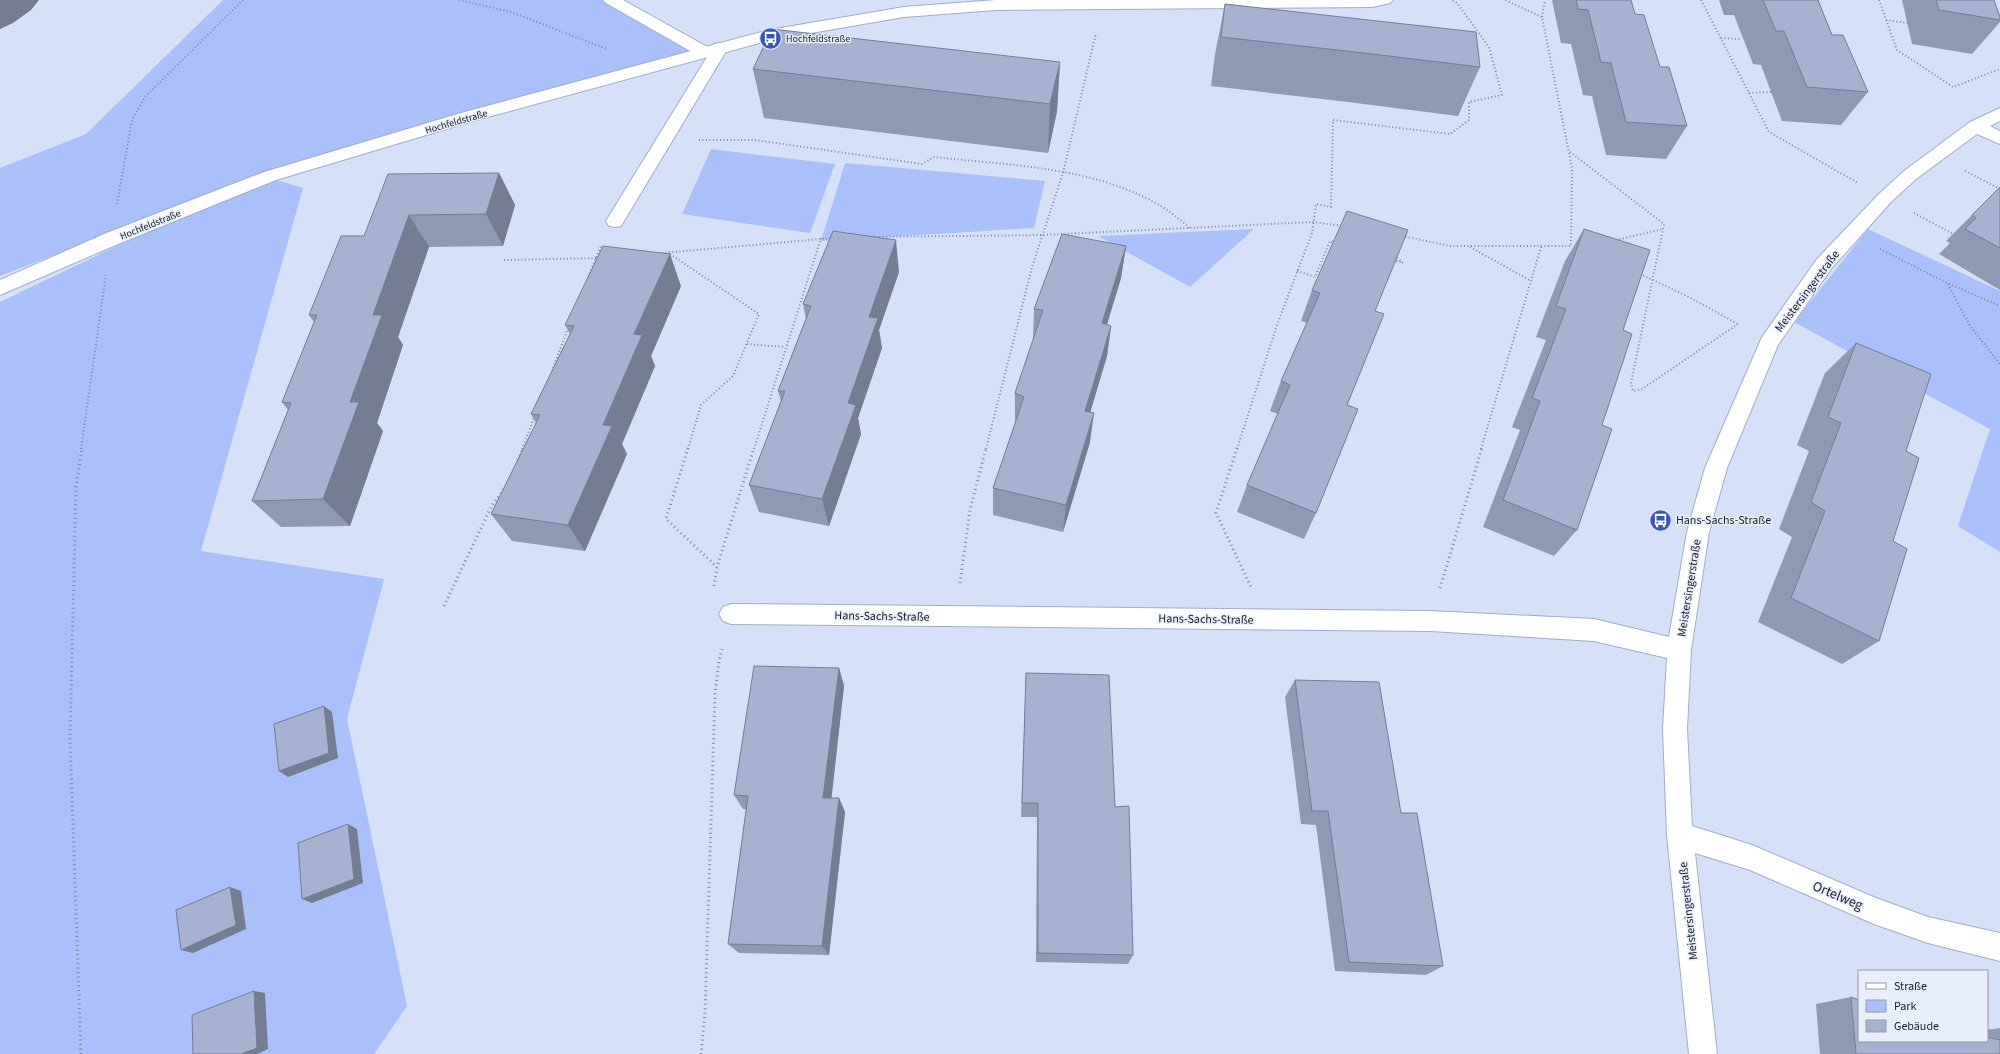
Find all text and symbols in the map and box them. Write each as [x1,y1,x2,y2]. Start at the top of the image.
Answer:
bus stop icon: Hochfeldstraße [757,25,783,51]
place label: Hochfeldstraße [786,32,850,46]
street label: Hochfeldstraße [423,106,489,138]
street label: Hochfeldstraße [118,206,183,243]
street label: Meistersingerstraße [1771,247,1844,336]
bus stop icon: Hans-Sachs-Straße [1648,507,1674,533]
place label: Hans-Sachs-Straße [1676,512,1771,529]
street label: Meistersingerstraße [1673,538,1706,638]
street label: Hans-Sachs-Straße [834,607,930,626]
street label: Hans-Sachs-Straße [1158,610,1254,629]
street label: Meistersingerstraße [1675,861,1702,961]
street label: Ortelweg [1809,876,1866,915]
legend [1858,970,1988,1042]
text: Straße [1894,978,1927,995]
text: Park [1894,998,1916,1015]
text: Gebäude [1894,1018,1939,1035]

